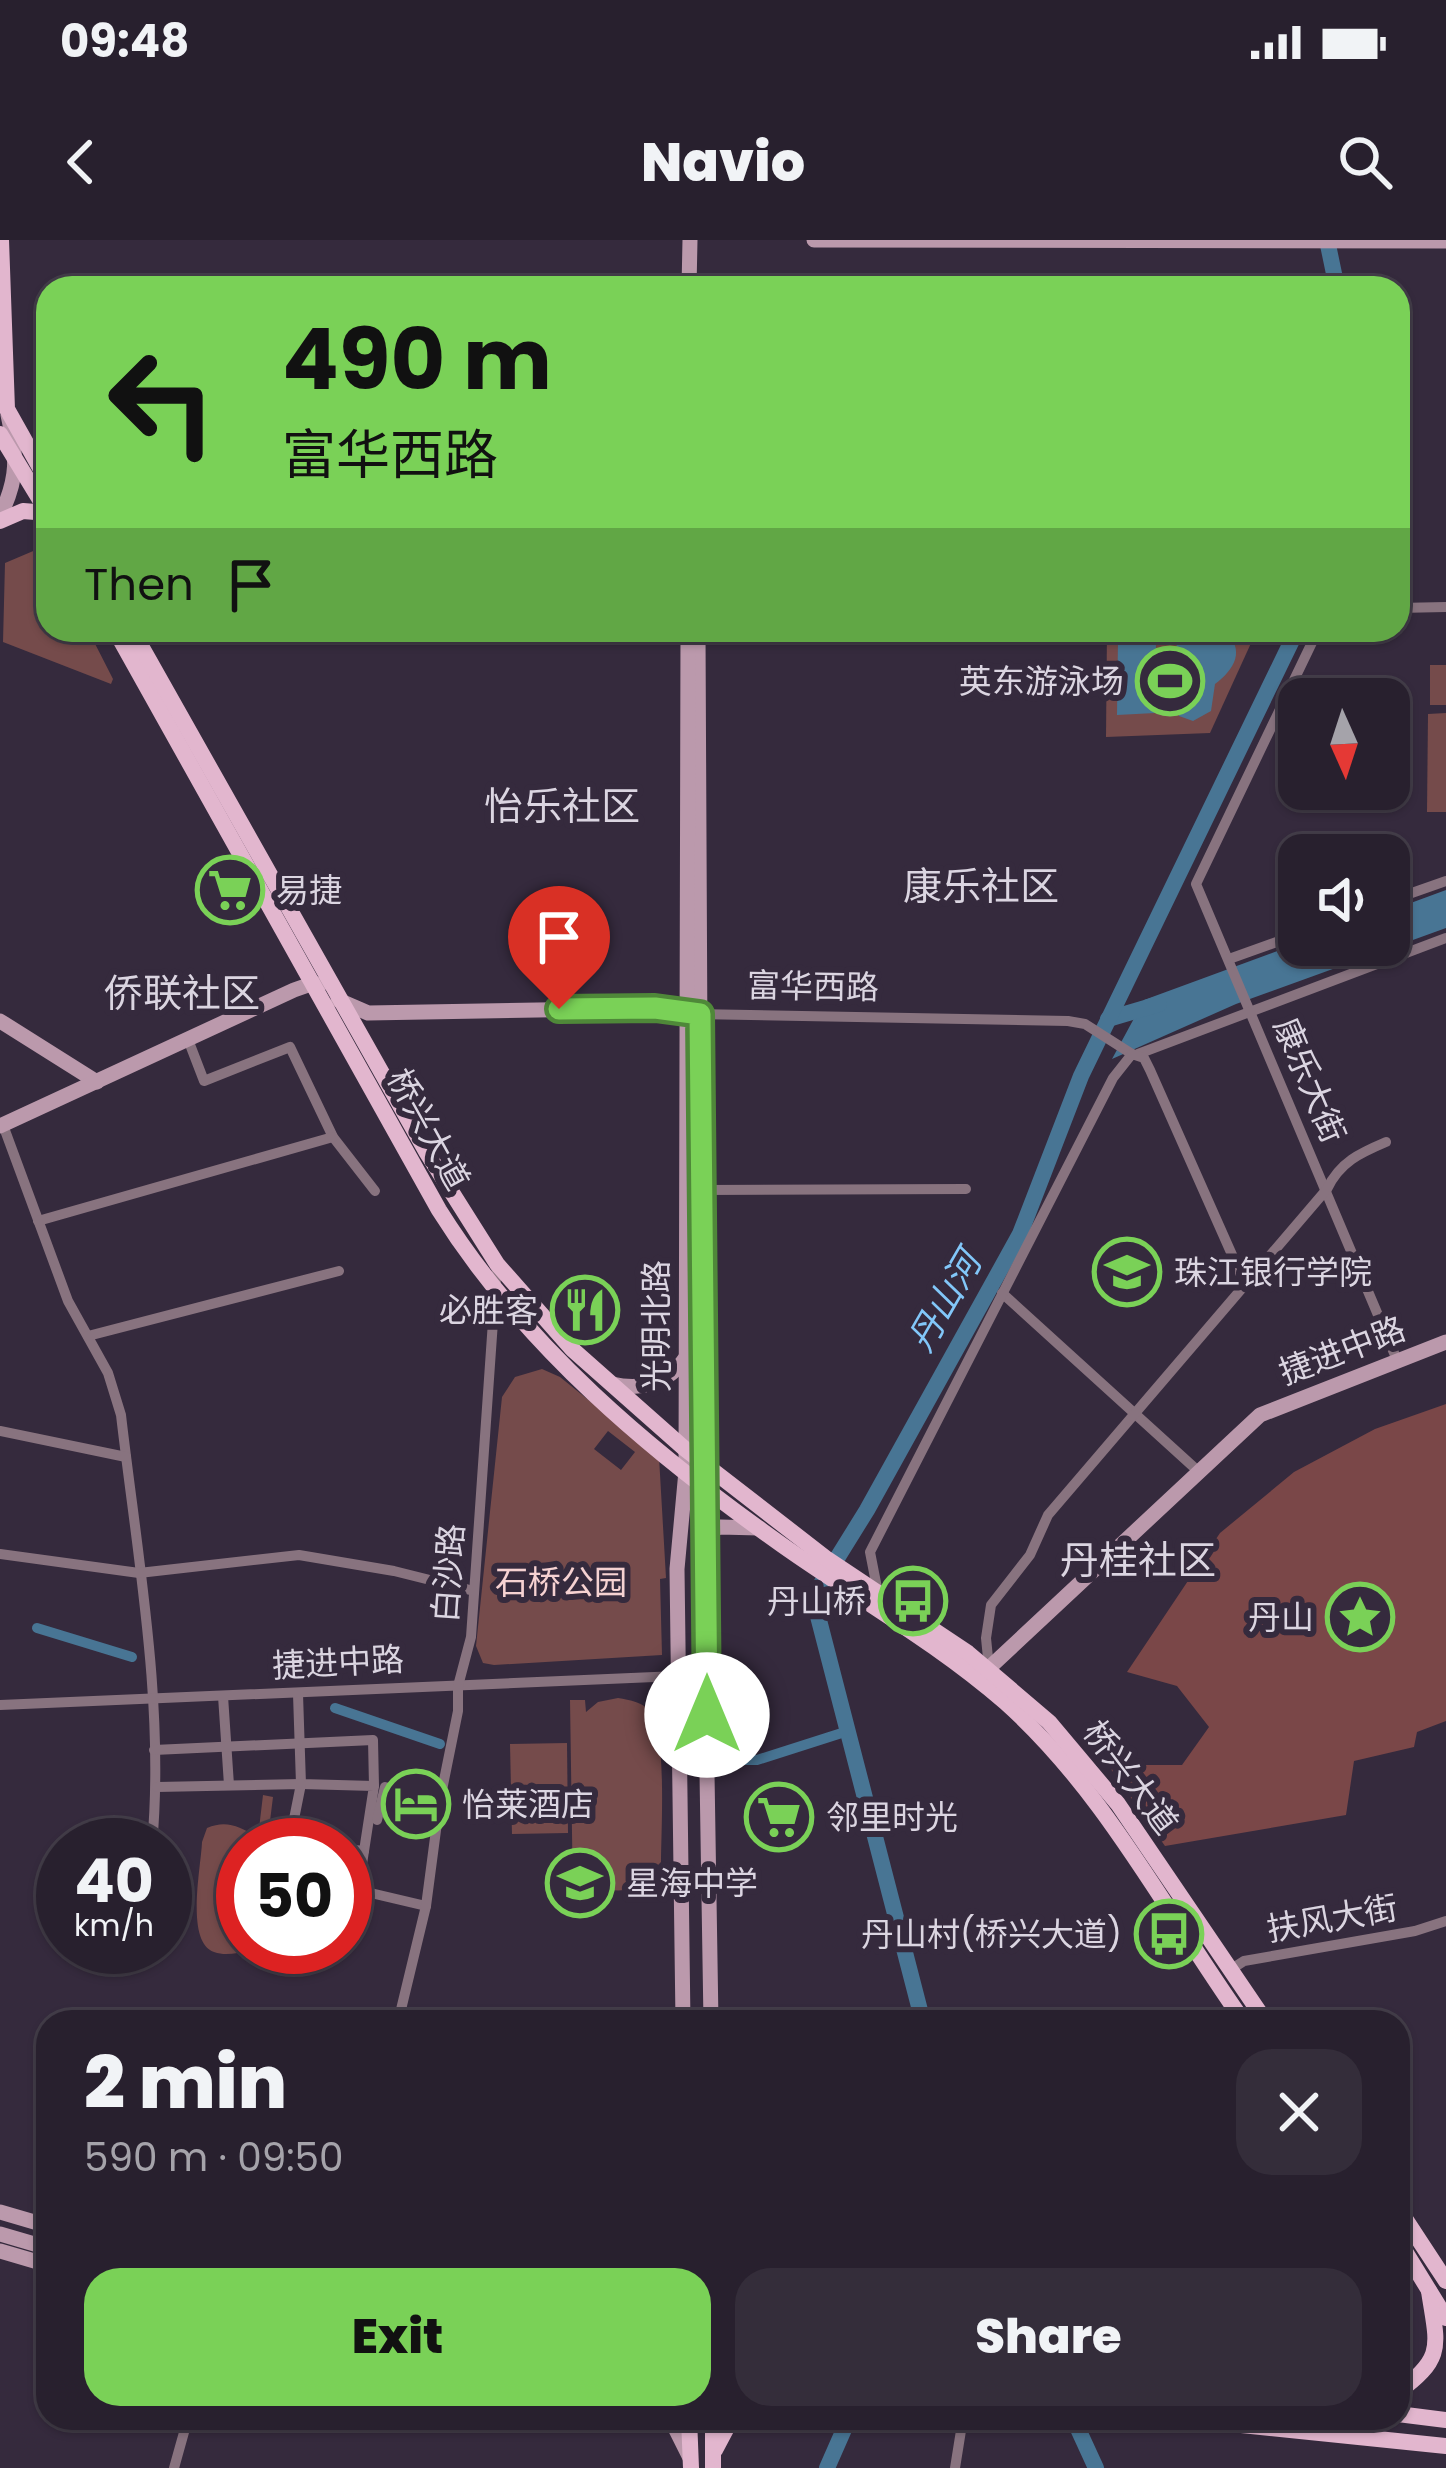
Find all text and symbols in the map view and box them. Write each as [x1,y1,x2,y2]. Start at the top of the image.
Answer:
text: 09:48 [60,10,189,73]
text: Navio [641,124,805,200]
icon: back [48,129,114,195]
icon: search [1332,129,1398,195]
text: 490 m [282,301,552,418]
icon: left [84,324,240,480]
text: 富华西路 [282,417,498,493]
icon: arrive [218,552,284,618]
text: Then [84,553,194,616]
sports icon: 英东游泳场 [1135,646,1205,716]
place label: 英东游泳场 [959,658,1124,705]
north arrow [1278,678,1410,810]
map controls [1278,678,1410,966]
district label: 怡乐社区 [484,779,640,834]
button: sound [1278,834,1410,966]
supermarket icon: 易捷 [195,855,265,925]
district label: 康乐社区 [903,859,1059,914]
place label: 易捷 [276,867,342,914]
pin [508,886,610,1009]
icon: arrive [526,904,592,970]
street label: 富华西路 [747,962,879,1011]
district label: 侨联社区 [104,966,260,1021]
street label: 康乐大街 [1262,1010,1357,1150]
street label: 桥兴大道 [376,1060,481,1198]
water label: 丹山河 [895,1237,997,1361]
school or university icon: 珠江银行学院 [1092,1237,1162,1307]
place label: 珠江银行学院 [1174,1249,1372,1296]
street label: 光明北路 [633,1260,680,1392]
restaurant icon: 必胜客 [550,1275,620,1345]
place label: 必胜客 [439,1287,538,1334]
street label: 捷进中路 [1272,1305,1412,1396]
street label: 白沙路 [422,1522,475,1624]
district label: 丹桂社区 [1060,1533,1216,1588]
park label: 石桥公园 [495,1559,627,1606]
bus stop icon: 丹山桥 [878,1566,948,1636]
place label: 丹山桥 [767,1578,866,1625]
place icon: 丹山 [1325,1582,1395,1652]
place label: 丹山 [1248,1594,1314,1641]
street label: 捷进中路 [271,1636,405,1689]
position arrow [644,1652,770,1778]
street label: 桥兴大道 [1072,1710,1189,1844]
hotel icon: 怡莱酒店 [381,1769,451,1839]
place label: 怡莱酒店 [462,1781,594,1828]
supermarket icon: 邻里时光 [744,1782,814,1852]
place label: 邻里时光 [826,1794,958,1841]
speed limit sign: 50 [216,1818,372,1974]
text: 40 [74,1839,154,1923]
school or university icon: 星海中学 [545,1848,615,1918]
place label: 星海中学 [626,1860,758,1907]
street label: 扶风大街 [1263,1884,1401,1953]
bus stop icon: 丹山村(桥兴大道) [1134,1899,1204,1969]
text: km/h [74,1904,154,1947]
place label: 丹山村(桥兴大道) [861,1911,1122,1958]
text: 2 min [84,2032,287,2133]
button: close [1236,2049,1362,2175]
text: 590 m · 09:50 [84,2130,344,2185]
button: Exit [84,2268,711,2406]
button: Share [735,2268,1362,2406]

